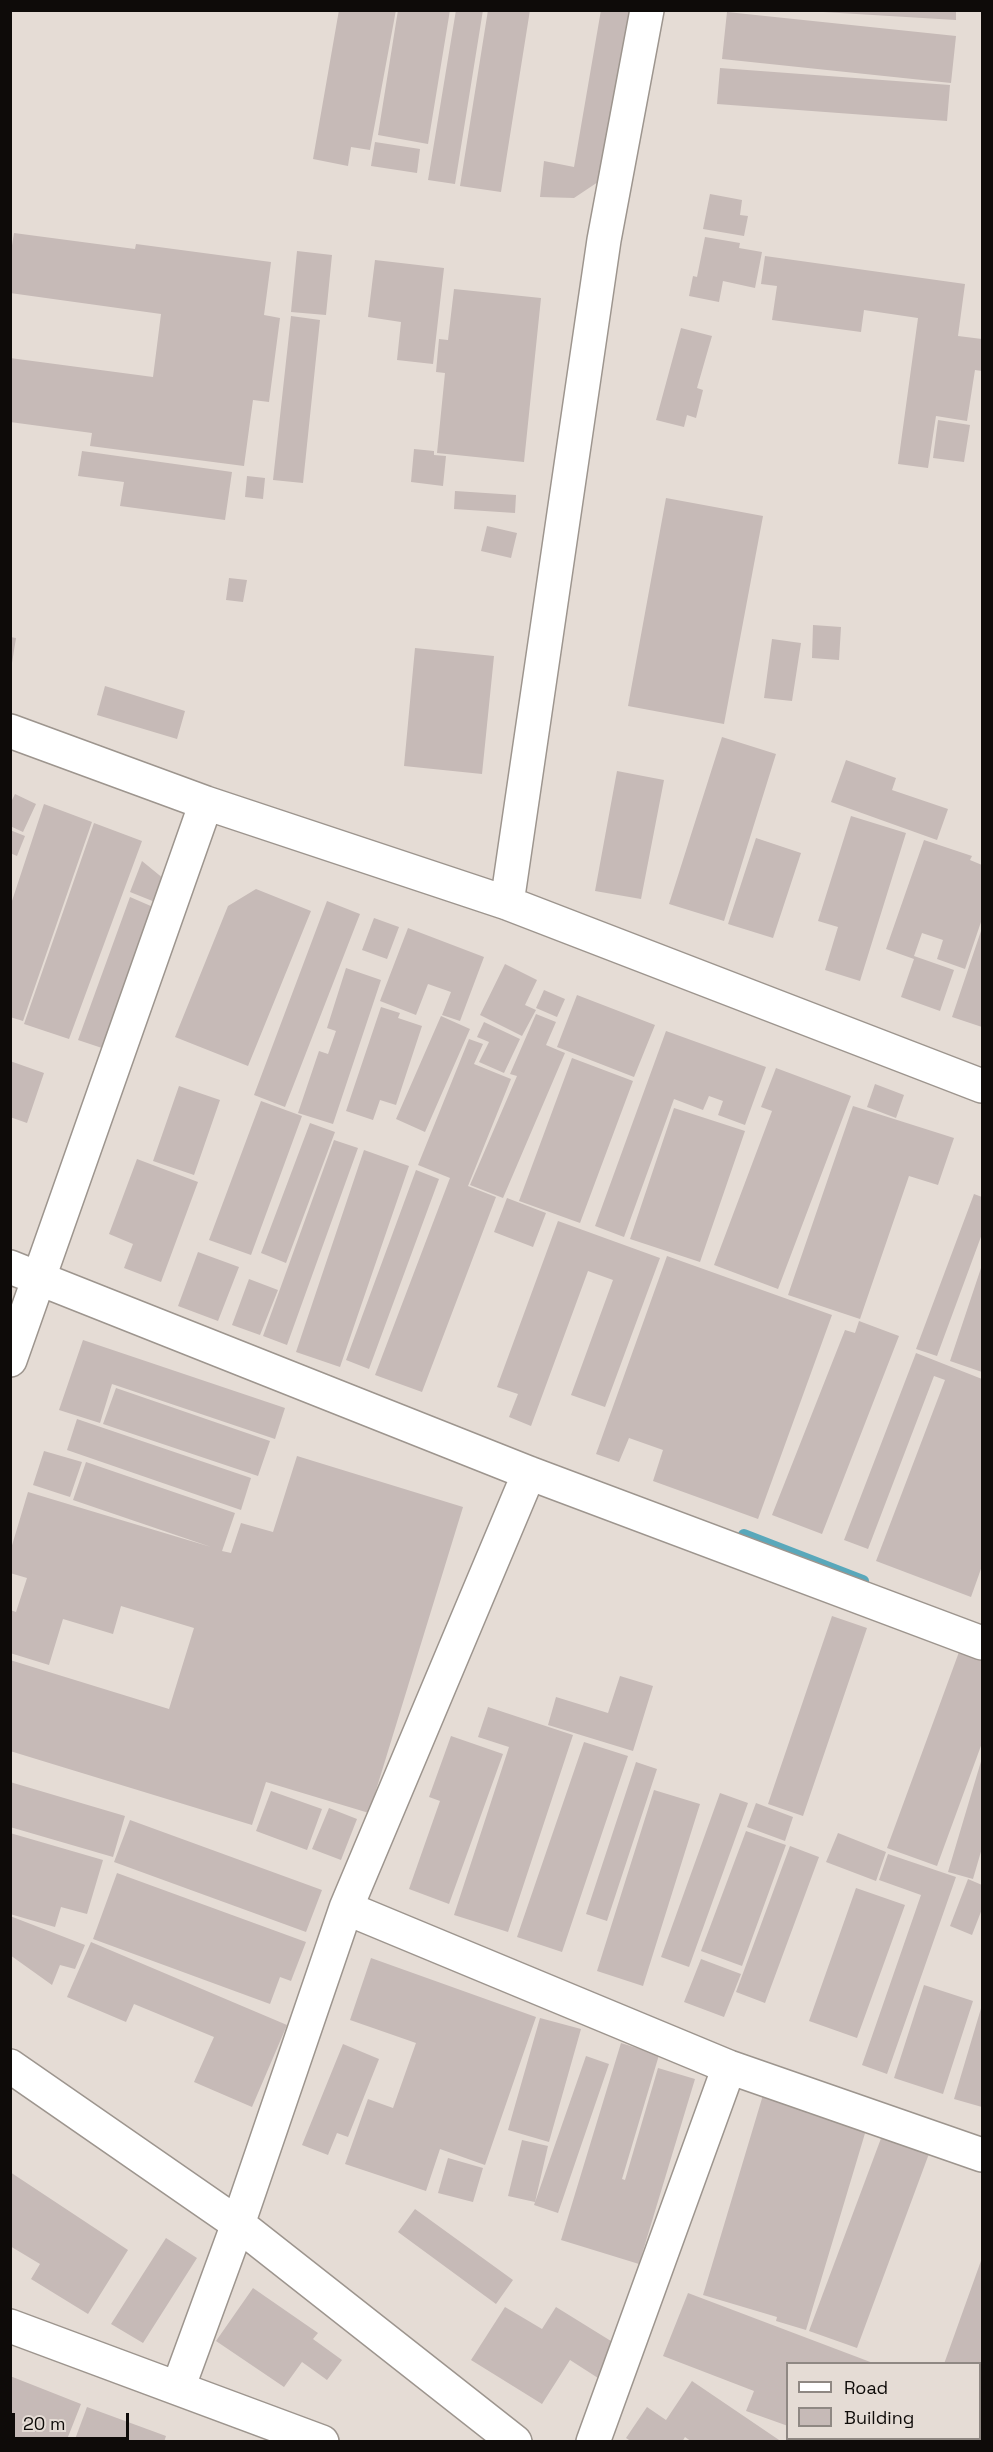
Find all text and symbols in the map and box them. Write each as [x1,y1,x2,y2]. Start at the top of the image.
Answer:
legend [786,2362,981,2440]
text: Road [844,2376,888,2399]
scale bar [15,2401,132,2439]
text: Building [844,2406,914,2429]
text: 20 m [23,2412,66,2435]

